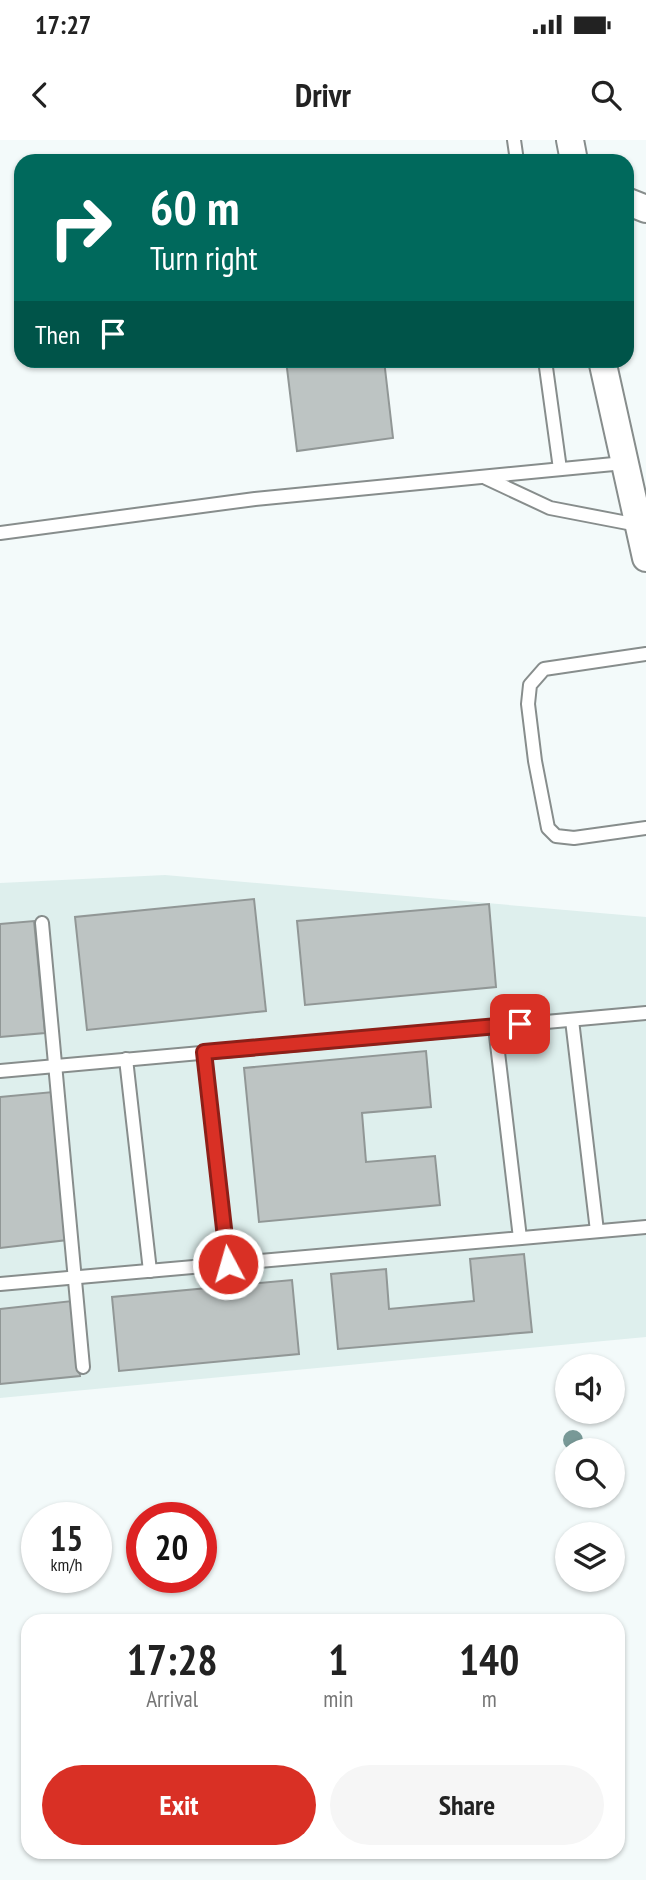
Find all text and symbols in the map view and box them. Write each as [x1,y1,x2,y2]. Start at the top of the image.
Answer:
text: 17:27 [35,8,91,41]
text: Drivr [295,74,351,116]
icon: back [21,76,59,114]
icon: search [587,76,625,114]
text: 60 m [150,175,239,239]
icon: right [35,182,126,273]
text: Turn right [150,237,258,279]
icon: arrive [94,315,132,353]
text: Then [35,318,80,351]
pin [490,994,550,1054]
icon: arrive [501,1005,539,1043]
position arrow [191,1227,265,1301]
map controls [555,1354,625,1592]
button: sound [555,1354,625,1424]
button: search [555,1438,625,1508]
speed limit sign: 20 [126,1502,217,1593]
text: 15 [50,1515,83,1561]
button: layers [555,1522,625,1592]
text: km/h [51,1553,82,1576]
text: 17:28 [127,1632,218,1687]
text: 1 [328,1632,348,1687]
text: 140 [459,1632,519,1687]
text: Arrival [146,1684,198,1713]
text: min [323,1684,353,1713]
text: m [482,1684,497,1713]
button: Exit [42,1765,316,1845]
button: Share [330,1765,604,1845]

